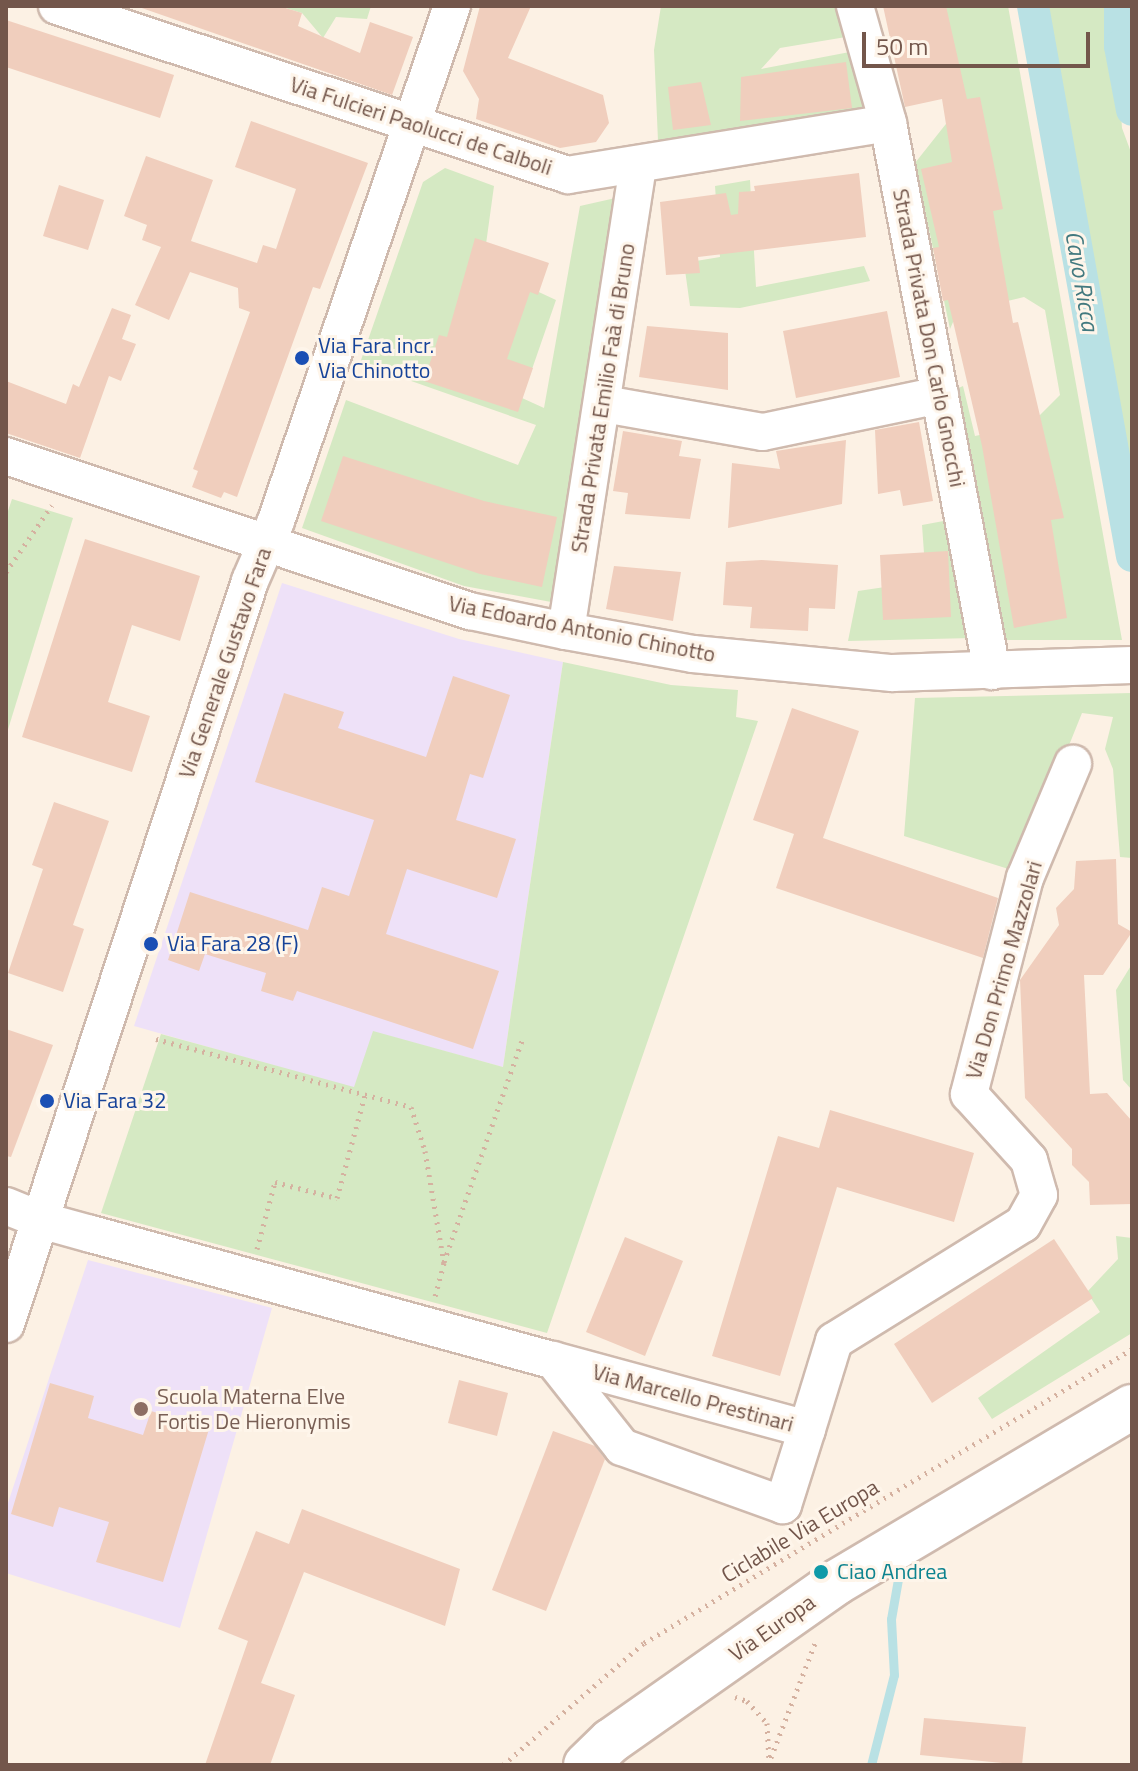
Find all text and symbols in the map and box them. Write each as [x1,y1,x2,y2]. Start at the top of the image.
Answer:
scale bar [866,16,1094,66]
text: 50 m [876,28,928,64]
street label: Via Fulcieri Paolucci de Calboli [287,71,555,181]
street label: Strada Privata Don Carlo Gnocchi [887,187,971,489]
water label: Cavo Ricca [1059,229,1105,333]
street label: Strada Privata Emilio Faà di Bruno [565,241,641,555]
place label: Via Fara incr. Via Chinotto [318,332,434,384]
marker: Via Fara incr. Via Chinotto [293,349,311,367]
street label: Via Generale Gustavo Fara [173,544,277,782]
street label: Via Edoardo Antonio Chinotto [446,590,718,668]
street label: Via Don Primo Mazzolari [960,858,1048,1082]
place label: Via Fara 28 (F) [167,931,298,957]
marker: Via Fara 28 (F) [142,935,160,953]
place label: Via Fara 32 [63,1088,166,1114]
marker: Via Fara 32 [38,1092,56,1110]
street label: Via Marcello Prestinari [590,1358,796,1438]
place label: Scuola Materna Elve Fortis De Hieronymis [157,1383,351,1434]
marker: Scuola Materna Elve Fortis De Hieronymis [132,1400,150,1418]
street label: Ciclabile Via Europa [717,1474,883,1588]
place label: Ciao Andrea [837,1559,947,1585]
marker: Ciao Andrea [812,1563,830,1581]
street label: Via Europa [724,1589,820,1667]

